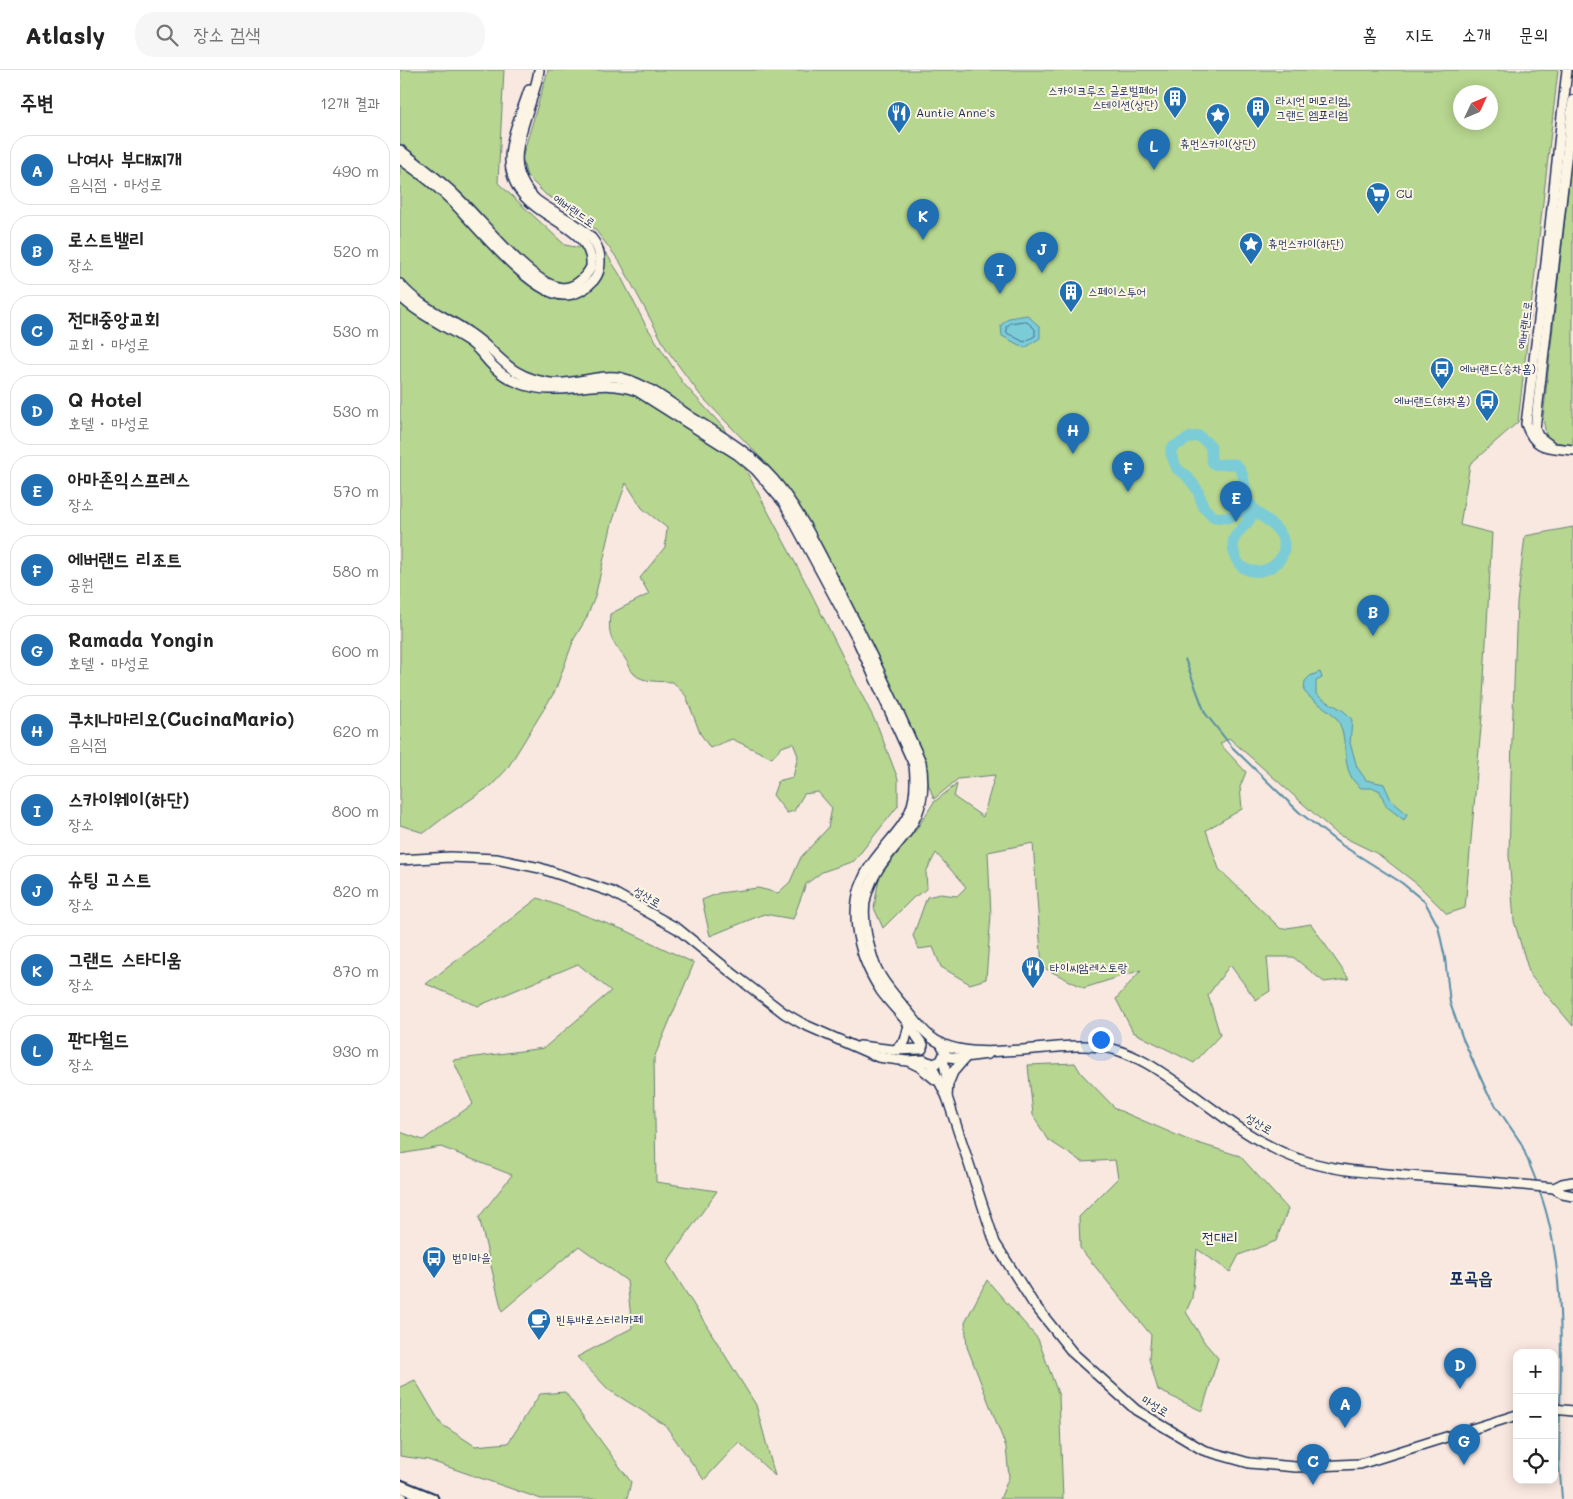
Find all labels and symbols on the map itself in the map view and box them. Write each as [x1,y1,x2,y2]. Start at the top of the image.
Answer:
place label: 스카이크루즈 글로벌페어 스테이션(상단) [1048,82,1158,112]
building icon: 스카이크루즈 글로벌페어 스테이션(상단) [1162,85,1188,119]
north arrow [1453,85,1498,130]
place label: 라시언 메모리엄, 그랜드 엠포리엄 [1276,92,1351,122]
building icon: 라시언 메모리엄, 그랜드 엠포리엄 [1245,95,1271,129]
restaurant icon: Auntie Anne's [886,100,912,134]
place icon: 휴먼스카이(상단) [1205,102,1231,136]
place label: Auntie Anne's [916,104,995,120]
pin: L [1138,129,1170,170]
place label: 휴먼스카이(상단) [1180,135,1256,151]
supermarket icon: CU [1365,181,1391,215]
place label: CU [1396,185,1413,201]
street label: 에버랜드로 [550,190,599,231]
pin: K [907,199,939,240]
place icon: 휴먼스카이(하단) [1238,231,1264,265]
pin: J [1026,232,1058,273]
place label: 휴먼스카이(하단) [1268,235,1344,251]
pin: I [984,253,1016,294]
building icon: 스페이스투어 [1058,279,1084,313]
place label: 스페이스투어 [1088,283,1146,299]
street label: 에버랜드로 [1513,300,1535,350]
bus stop icon: 에버랜드(승차홈) [1429,356,1455,390]
place label: 에버랜드(승차홈) [1460,360,1536,376]
bus stop icon: 에버랜드(하차홈) [1474,388,1500,422]
place label: 에버랜드(하차홈) [1394,392,1470,408]
pin: H [1057,413,1089,454]
pin: F [1112,451,1144,492]
pin: E [1220,481,1252,522]
pin: B [1357,595,1389,636]
street label: 성산로 [631,882,664,910]
restaurant icon: 타이씨암레스토랑 [1020,955,1046,989]
place label: 타이씨암레스토랑 [1050,959,1128,975]
your location [1088,1027,1114,1053]
street label: 성산로 [1243,1109,1276,1137]
district label: 전대리 [1202,1227,1238,1247]
bus stop icon: 법미마을 [421,1245,447,1279]
place label: 법미마을 [452,1249,491,1265]
district label: 포곡읍 [1449,1265,1493,1289]
cafe icon: 빈투바로스터리카페 [526,1307,552,1341]
place label: 빈투바로스터리카페 [556,1311,643,1327]
pin: D [1444,1348,1476,1389]
pin: A [1329,1387,1361,1428]
street label: 마성로 [1139,1391,1172,1420]
pin: G [1448,1424,1480,1465]
pin: C [1297,1444,1329,1485]

